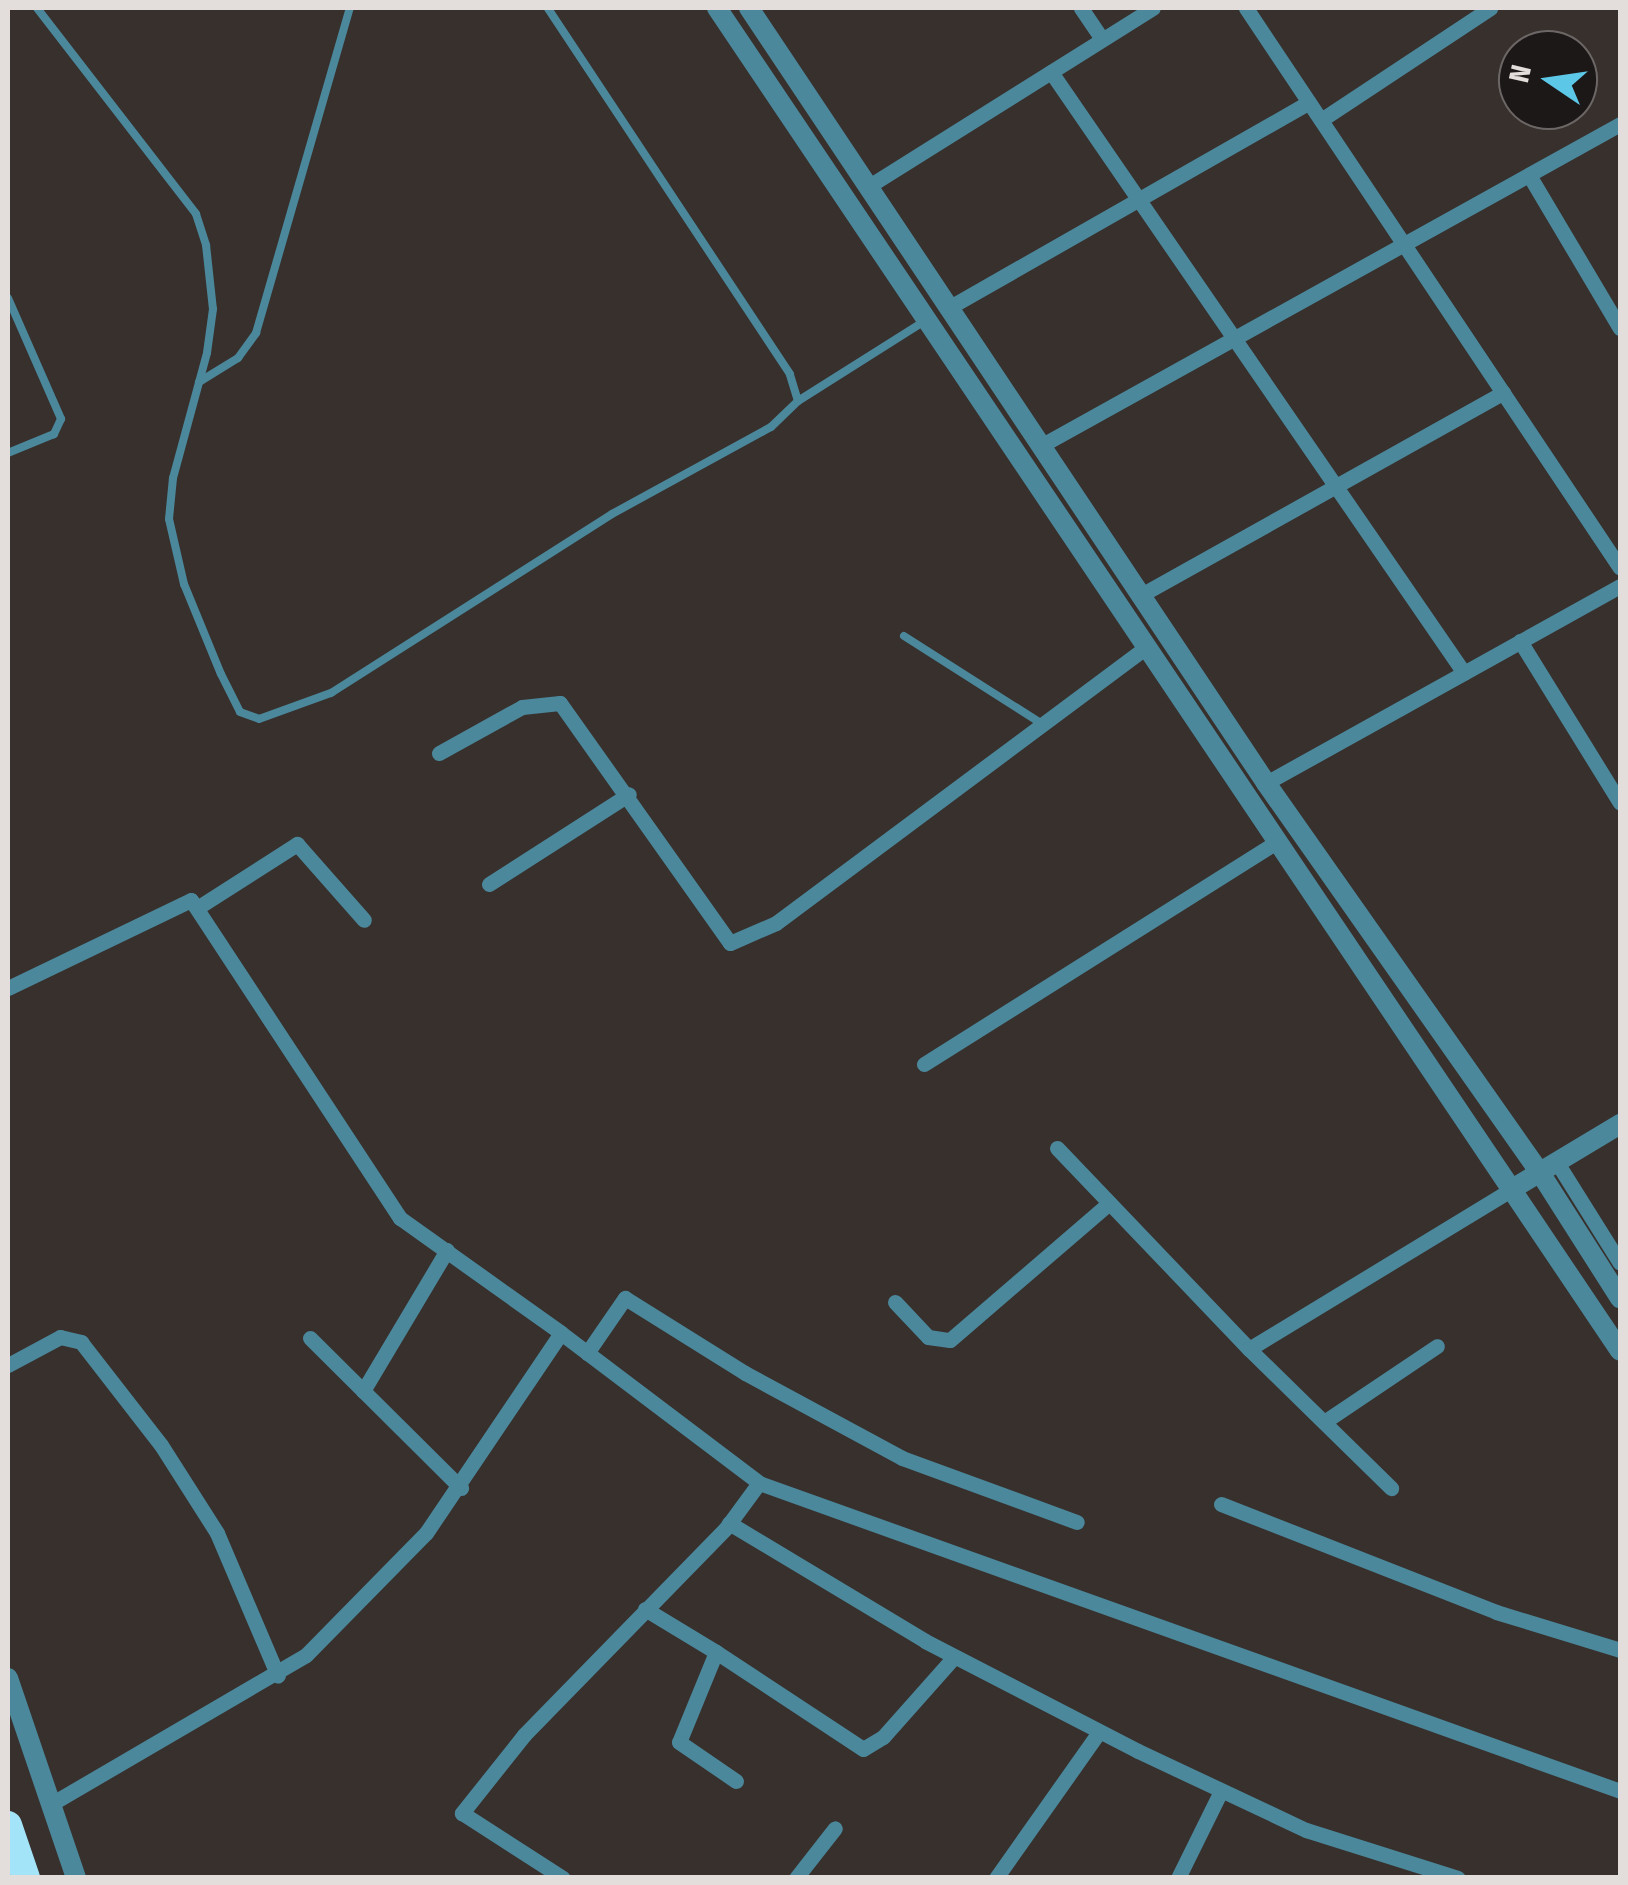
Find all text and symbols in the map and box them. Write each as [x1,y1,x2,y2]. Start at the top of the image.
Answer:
north arrow [1498,30,1598,130]
text: N [1502,62,1538,85]

